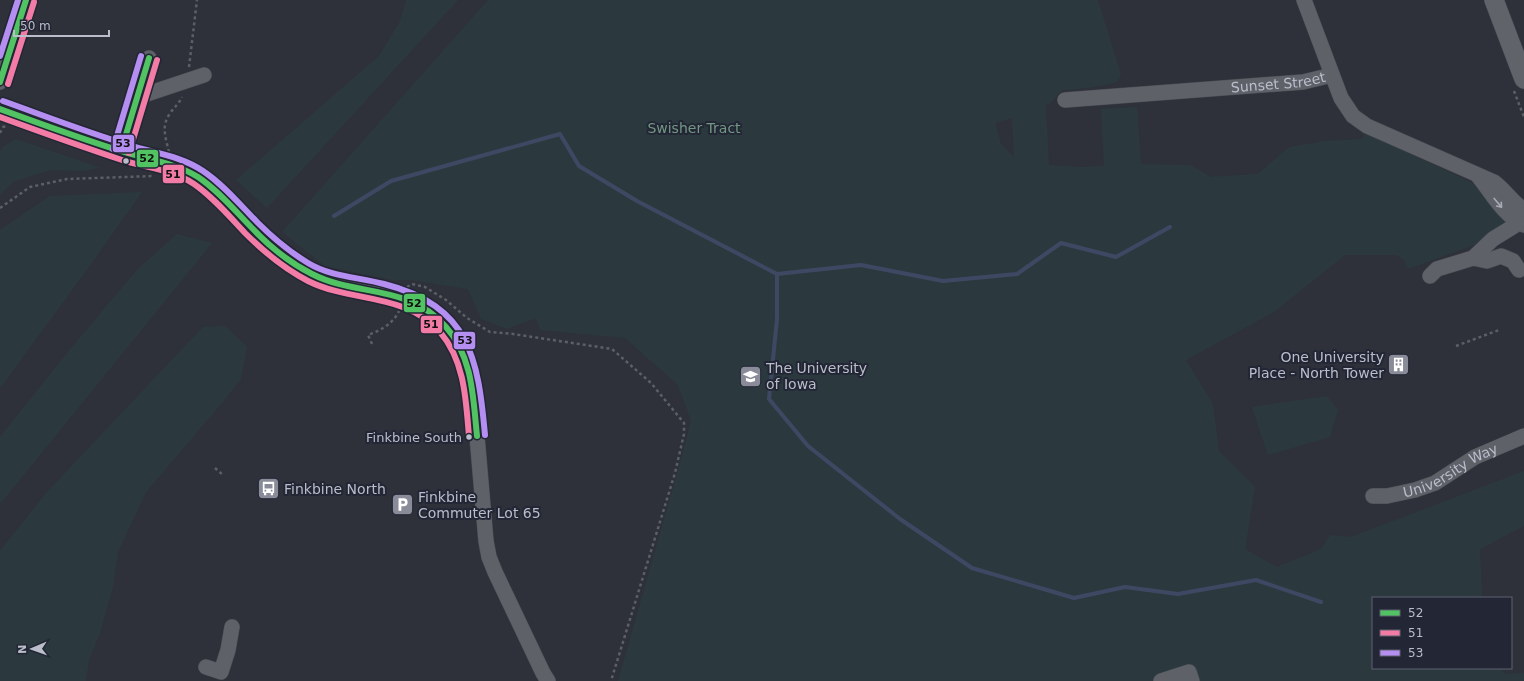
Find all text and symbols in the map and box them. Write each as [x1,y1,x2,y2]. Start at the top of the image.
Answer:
scale bar [14,12,109,38]
text: 50 m [20,19,51,33]
street label: Sunset Street [1230,69,1328,95]
park label: Swisher Tract [647,120,741,136]
line badge: 53 [112,134,135,153]
text: 53 [115,137,131,150]
line badge: 52 [136,149,159,168]
text: 52 [139,152,155,165]
unlabelled marker [121,156,131,166]
line badge: 51 [162,164,185,184]
text: 51 [165,168,181,181]
one-way arrow [1494,198,1503,208]
line badge: 52 [403,293,426,313]
text: 52 [406,297,422,310]
line badge: 51 [420,315,443,334]
text: 51 [423,318,439,331]
line badge: 53 [453,331,476,350]
text: 53 [457,334,473,347]
place label: One University Place - North Tower [1249,349,1384,381]
building icon: One University Place - North Tower [1386,352,1412,378]
place label: The University of Iowa [765,360,867,392]
school or university icon: The University of Iowa [737,363,763,389]
place label: Finkbine South [366,430,462,445]
marker: Finkbine South [464,432,474,442]
street label: University Way [1401,440,1500,500]
bus stop icon: Finkbine North [256,476,282,502]
place label: Finkbine North [284,481,386,497]
place label: Finkbine Commuter Lot 65 [418,489,541,521]
parking icon: Finkbine Commuter Lot 65 [389,492,415,518]
legend [1372,597,1512,669]
text: 52 [1408,606,1423,620]
text: 51 [1408,626,1423,640]
north arrow [12,629,52,669]
text: N [16,644,29,654]
text: 53 [1408,646,1423,660]

